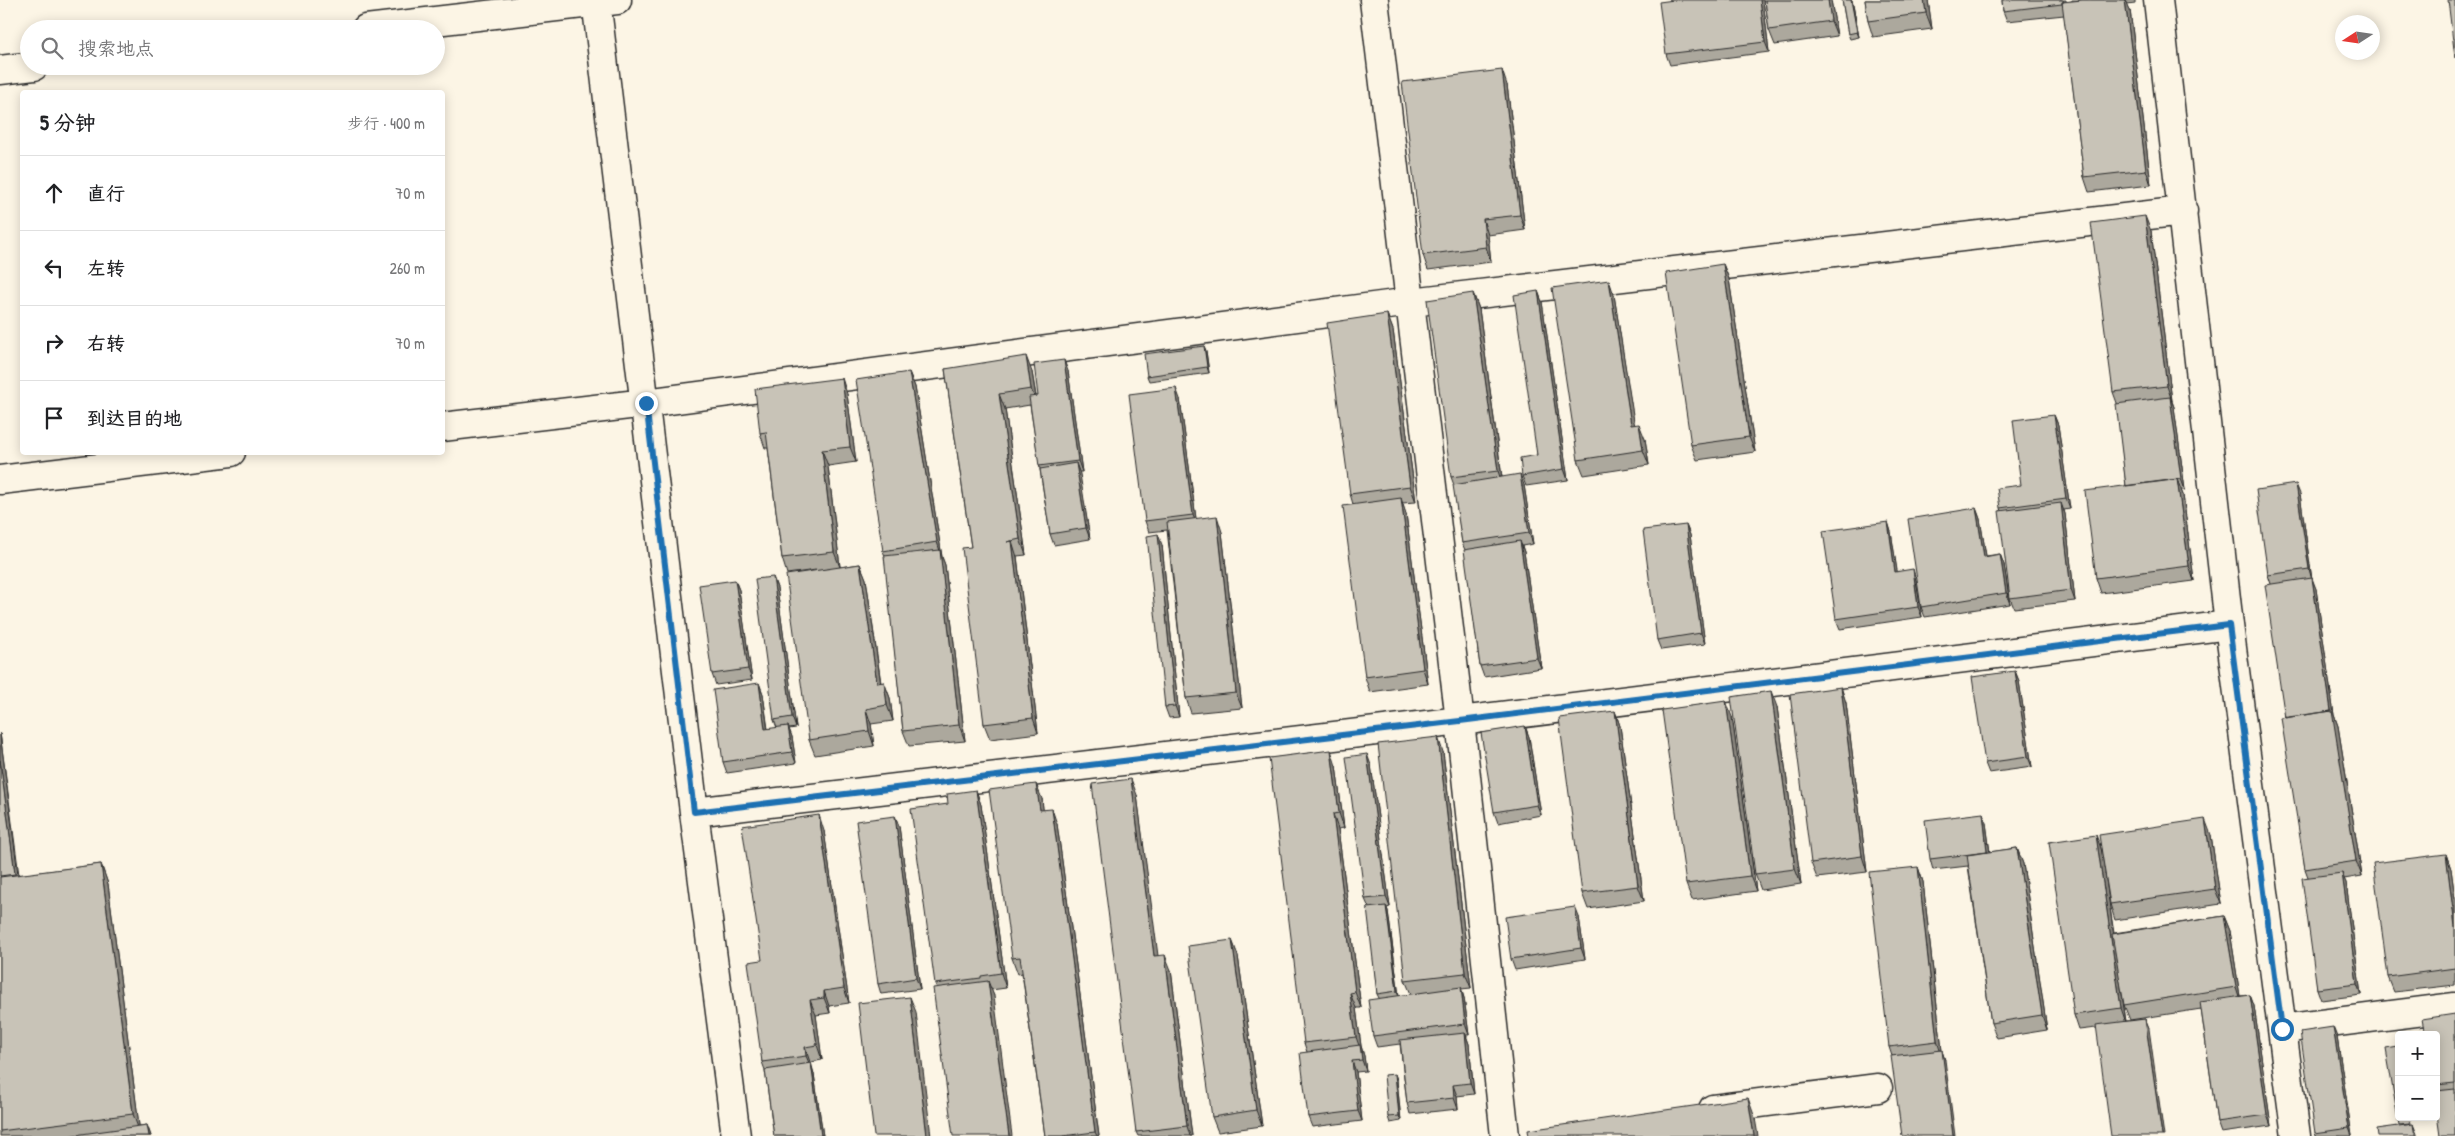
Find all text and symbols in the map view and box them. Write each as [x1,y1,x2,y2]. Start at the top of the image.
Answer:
north arrow [2335,15,2380,60]
search box [20,20,445,75]
icon: search [38,34,66,62]
text: 搜索地点 [78,35,154,61]
text: 5 分钟 [40,108,96,137]
text: 步行 · 400 m [348,112,425,134]
icon: ahead [40,179,68,207]
text: 直行 [87,180,125,206]
text: 70 m [395,182,425,204]
icon: left [40,254,68,282]
text: 左转 [87,255,125,281]
text: 260 m [389,257,425,279]
icon: right [40,329,68,357]
text: 右转 [87,330,125,356]
text: 70 m [395,332,425,354]
route end [635,392,658,415]
icon: arrive [40,404,68,432]
text: 到达目的地 [87,405,182,431]
route start [2271,1018,2294,1041]
map controls [2395,1031,2440,1121]
button: + [2395,1031,2440,1076]
button: − [2395,1076,2440,1121]

